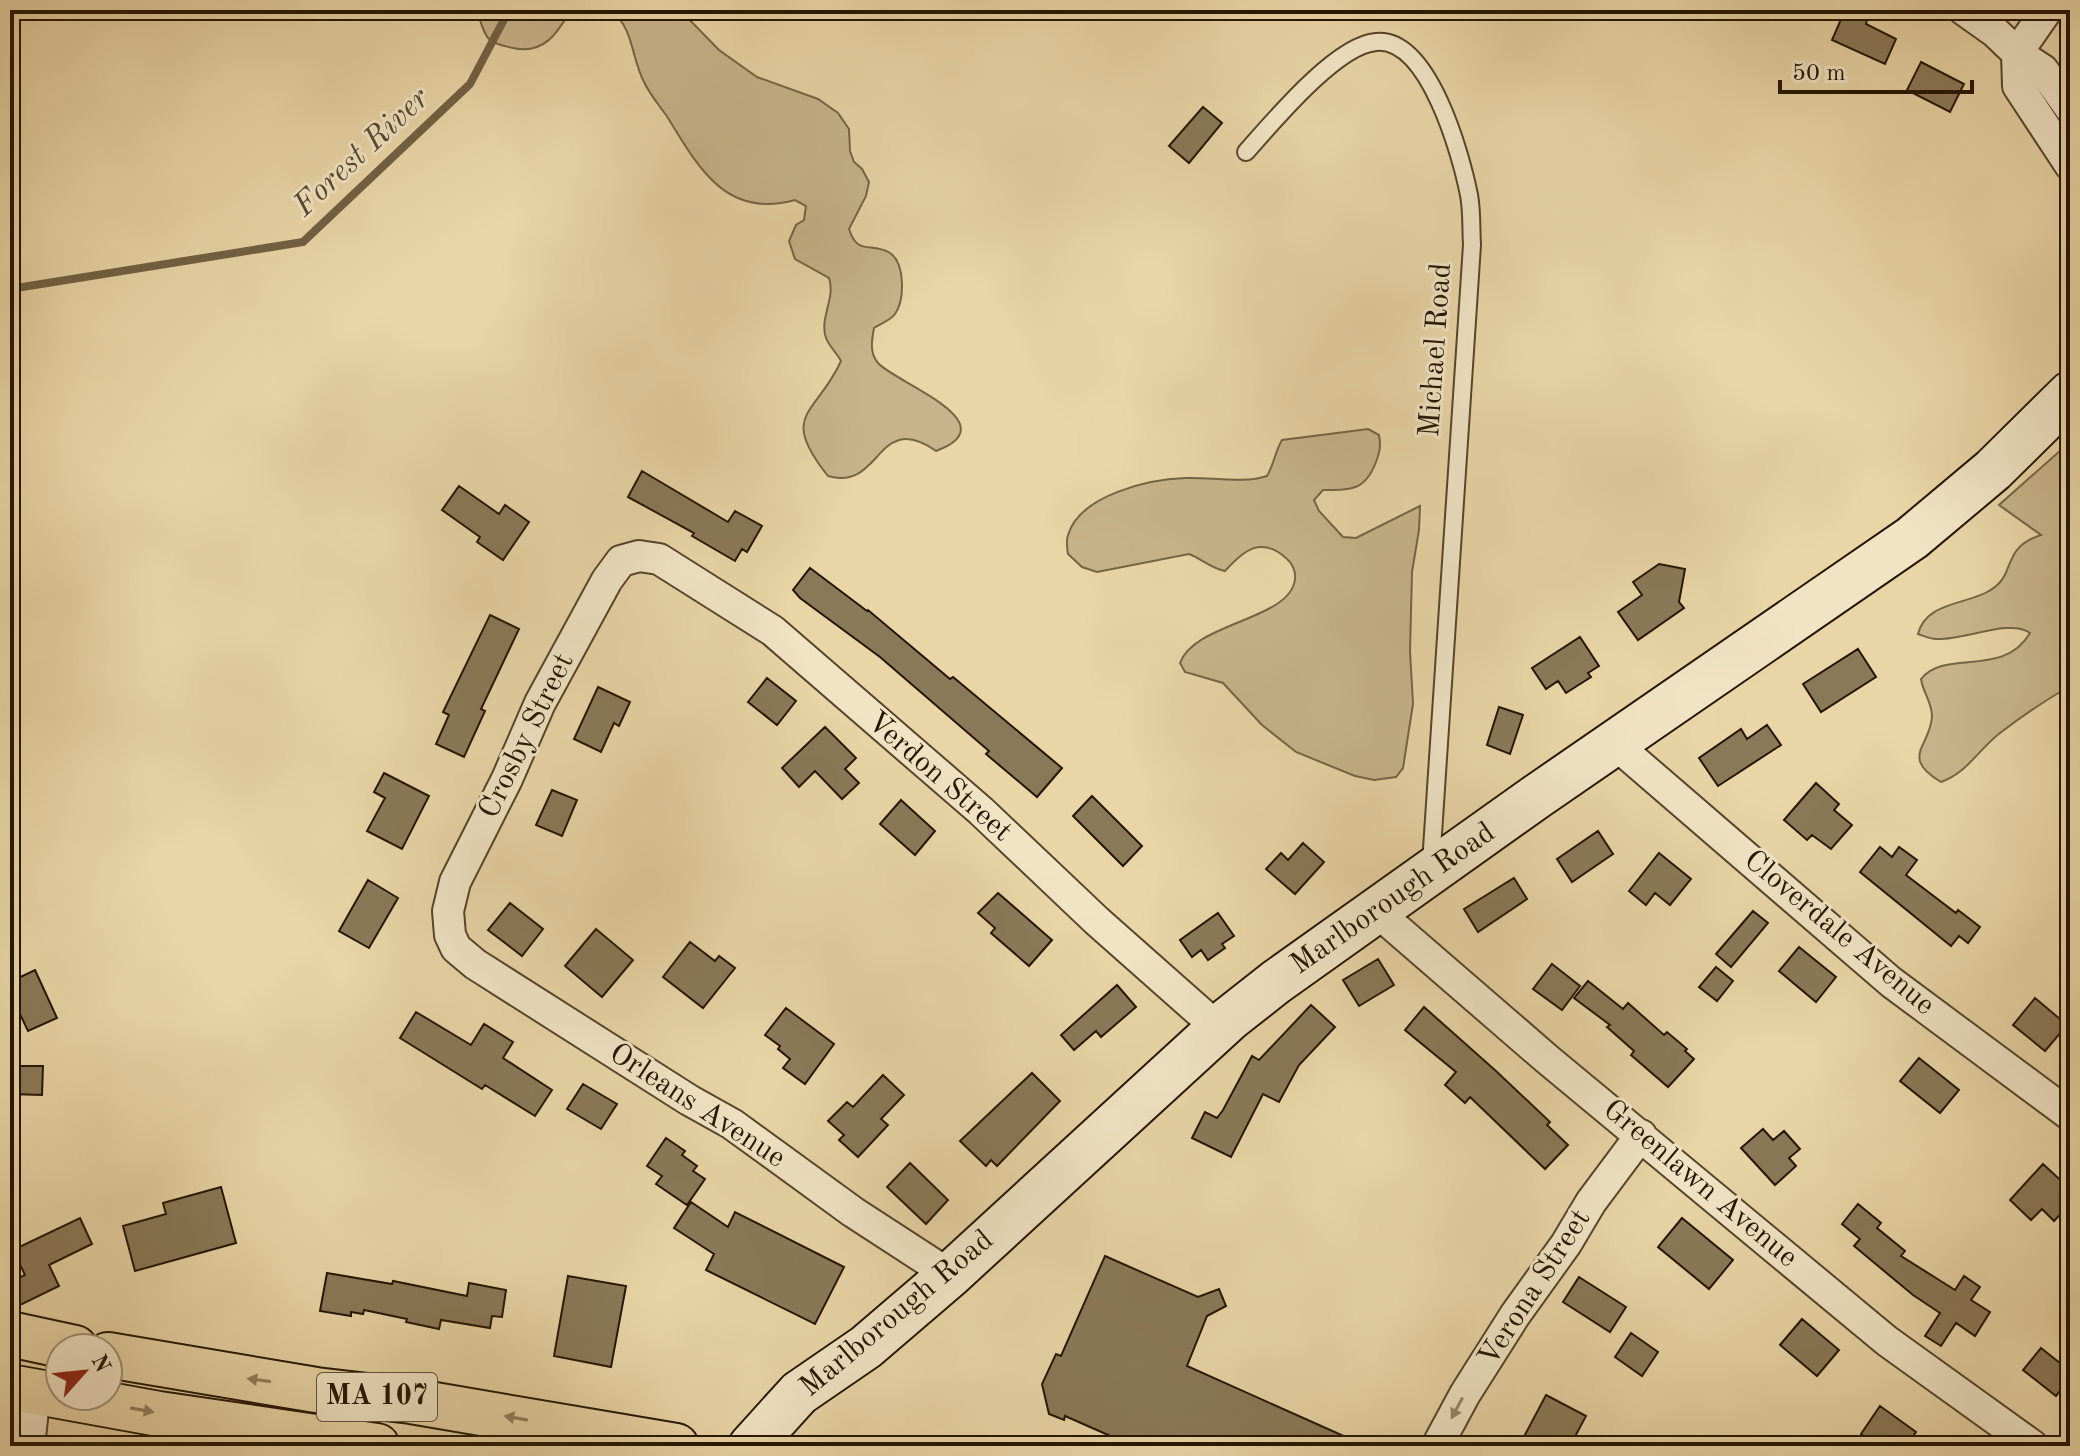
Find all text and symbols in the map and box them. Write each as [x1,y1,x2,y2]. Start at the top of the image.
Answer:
scale bar [1780,44,1972,94]
text: 50 m [1792,62,1846,86]
water label: Forest River [288,82,437,224]
street label: Michael Road [1415,262,1457,438]
street label: Crosby Street [474,649,580,823]
street label: Verdon Street [861,706,1017,848]
street label: Marlborough Road [1285,817,1501,981]
street label: Cloverdale Avenue [1738,845,1940,1021]
street label: Orleans Avenue [604,1038,790,1174]
street label: Greenlawn Avenue [1597,1094,1803,1274]
street label: Verona Street [1473,1204,1597,1372]
street label: Marlborough Road [795,1225,999,1403]
north arrow [44,1332,124,1412]
text: N [86,1351,114,1376]
road number: MA 107 [317,1373,437,1421]
one-way arrow [246,1374,271,1387]
one-way arrow [1451,1397,1464,1420]
one-way arrow [130,1405,155,1417]
one-way arrow [503,1411,528,1423]

